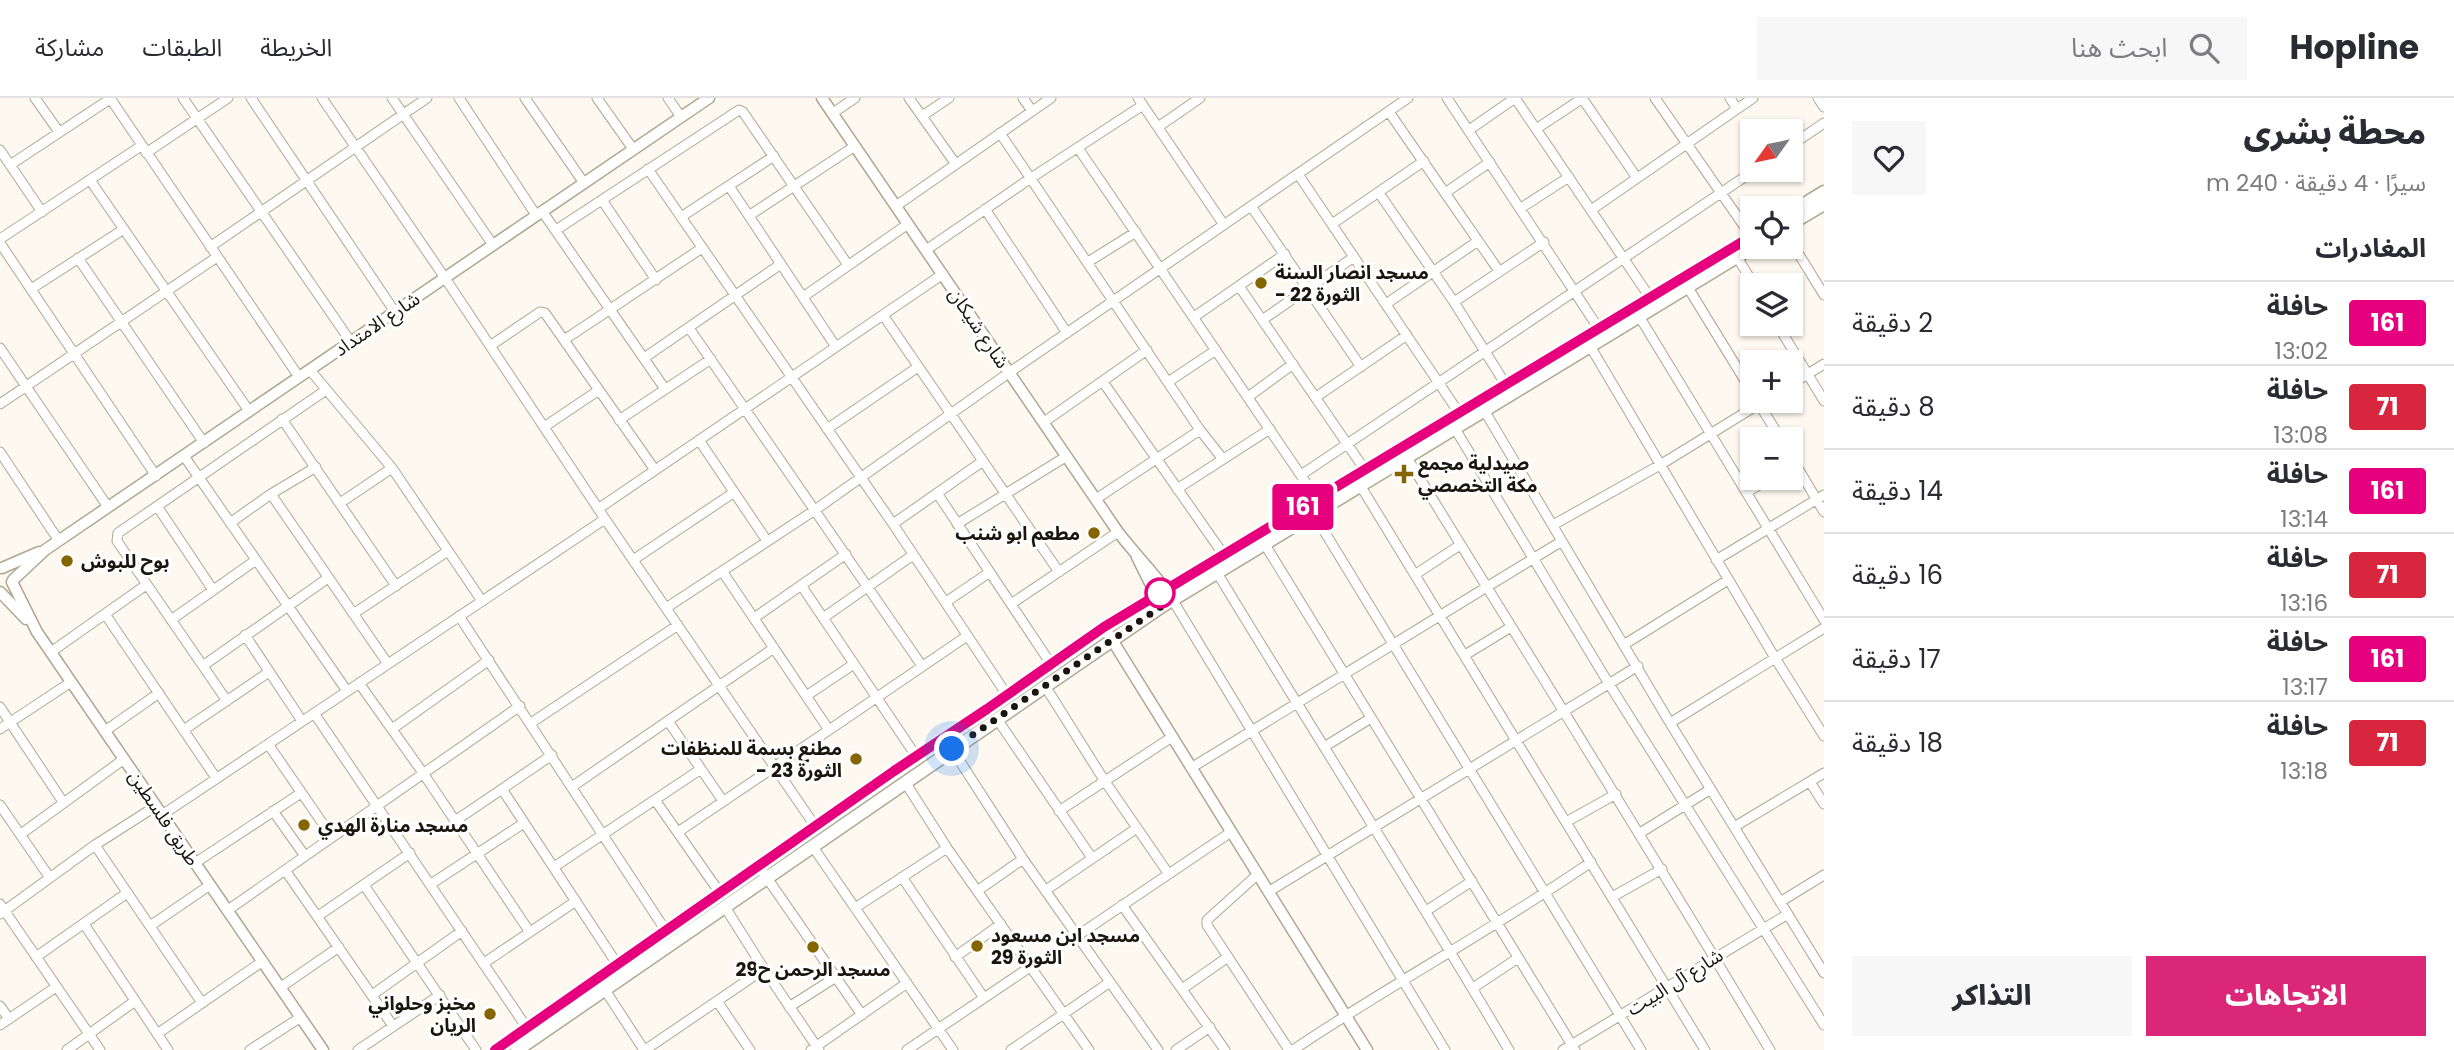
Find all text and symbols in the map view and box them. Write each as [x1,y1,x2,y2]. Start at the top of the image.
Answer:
search box [1757,17,2247,80]
text: Hopline [2289,24,2419,71]
icon: search [2185,29,2223,67]
text: ابحث هنا [2071,30,2167,66]
text: مشاركة [35,31,104,64]
text: الطبقات [142,31,222,64]
text: الخريطة [260,31,332,64]
text: محطة بشرى [2244,109,2426,156]
north arrow [1740,119,1802,182]
map controls [1740,119,1803,490]
button: heart [1852,121,1926,195]
text: سيرًا · 4 دقيقة · 240 m [2206,167,2426,199]
button: locate [1740,196,1803,259]
text: المغادرات [2315,230,2426,266]
place label: مسجد انصار السنة - الثورة 22 [1275,259,1429,308]
button: layers [1740,273,1803,336]
marker: مسجد انصار السنة - الثورة 22 [1253,275,1269,291]
street label: شارع شيكان [942,282,1016,374]
street label: شارع الامتداد [329,285,425,363]
text: حافلة [2267,288,2328,324]
text: 2 دقيقة [1852,305,1933,341]
text: 161 [2371,306,2404,339]
text: 13:02 [2275,335,2328,367]
button: + [1740,350,1803,413]
text: حافلة [2267,372,2328,408]
text: 8 دقيقة [1852,389,1935,425]
text: 71 [2377,390,2398,423]
text: 13:08 [2273,419,2328,451]
button: − [1740,427,1803,490]
place label: صيدلية مجمع مكة التخصصي [1418,450,1538,500]
text: حافلة [2267,456,2328,492]
marker: صيدلية مجمع مكة التخصصي [1396,466,1412,482]
text: 14 دقيقة [1852,473,1943,509]
text: 161 [2371,474,2404,507]
line badge: 161 [1263,484,1343,530]
text: 161 [1286,490,1320,523]
text: 13:14 [2280,503,2328,535]
place label: مطعم ابو شنب [955,520,1080,548]
marker: مطعم ابو شنب [1086,525,1102,541]
text: حافلة [2267,540,2328,576]
place label: بوح للبوش [81,548,170,575]
marker: بوح للبوش [59,553,75,569]
text: 16 دقيقة [1852,557,1943,593]
text: 71 [2377,558,2398,591]
unlabelled marker [1145,578,1175,608]
text: 13:16 [2280,587,2328,619]
text: حافلة [2267,624,2328,660]
text: 17 دقيقة [1852,641,1941,677]
text: 161 [2371,642,2404,675]
text: 13:17 [2282,671,2328,703]
text: حافلة [2267,708,2328,744]
text: 18 دقيقة [1852,725,1943,761]
text: 71 [2377,726,2398,759]
your location [934,731,969,766]
place label: مطنع بسمة للمنظفات - الثورة 23 [661,735,842,784]
marker: مطنع بسمة للمنظفات - الثورة 23 [848,751,864,767]
text: 13:18 [2280,755,2328,787]
street label: طريق فلسطين [122,765,206,872]
place label: مسجد منارة الهدي [318,812,468,840]
marker: مسجد منارة الهدي [296,817,312,833]
place label: مسجد ابن مسعود الثورة 29 [991,922,1140,971]
marker: مسجد ابن مسعود الثورة 29 [969,938,985,954]
marker: مسجد الرحمن ح29 [805,939,821,955]
street label: شارع آل البيت [1622,942,1728,1022]
place label: مسجد الرحمن ح29 [735,956,891,983]
button: التذاكر [1852,956,2132,1036]
button: الاتجاهات [2146,956,2426,1036]
place label: مخبز وحلواني الريان [368,990,476,1039]
marker: مخبز وحلواني الريان [482,1006,498,1022]

